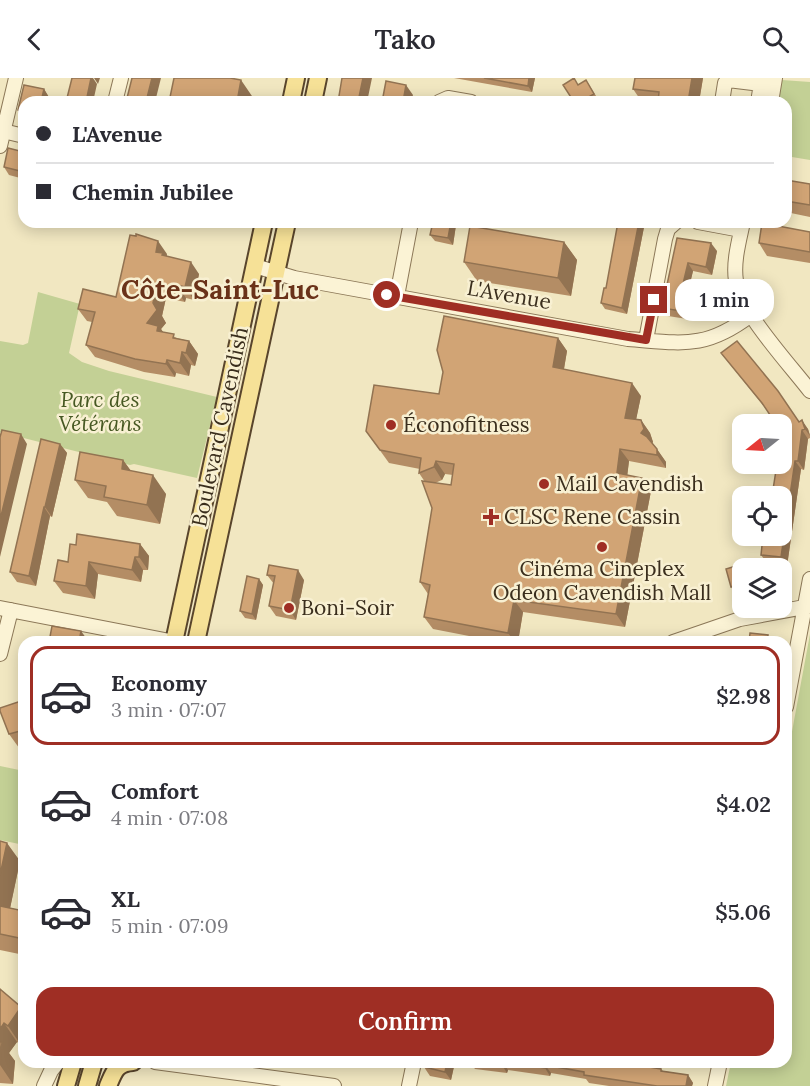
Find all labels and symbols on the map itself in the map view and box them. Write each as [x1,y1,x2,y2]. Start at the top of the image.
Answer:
district label: Côte-Saint-Luc [121,272,319,306]
street label: L'Avenue [465,274,553,315]
callout: 1 min [675,279,774,321]
route start [373,281,400,308]
route end [640,286,667,313]
street label: Boulevard Cavendish [185,324,254,529]
park label: Parc des Vétérans [59,386,141,437]
place label: Éconofitness [403,411,529,438]
north arrow [732,414,792,474]
marker: Éconofitness [384,418,398,432]
place label: Mail Cavendish [556,470,704,497]
marker: Mail Cavendish [537,477,551,491]
place label: CLSC Rene Cassin [504,503,681,530]
marker: CLSC Rene Cassin [482,508,500,526]
marker: Cinéma Cineplex Odeon Cavendish Mall [595,540,609,554]
place label: Cinéma Cineplex Odeon Cavendish Mall [493,555,711,606]
place label: Boni-Soir [301,594,394,621]
marker: Boni-Soir [282,601,296,615]

